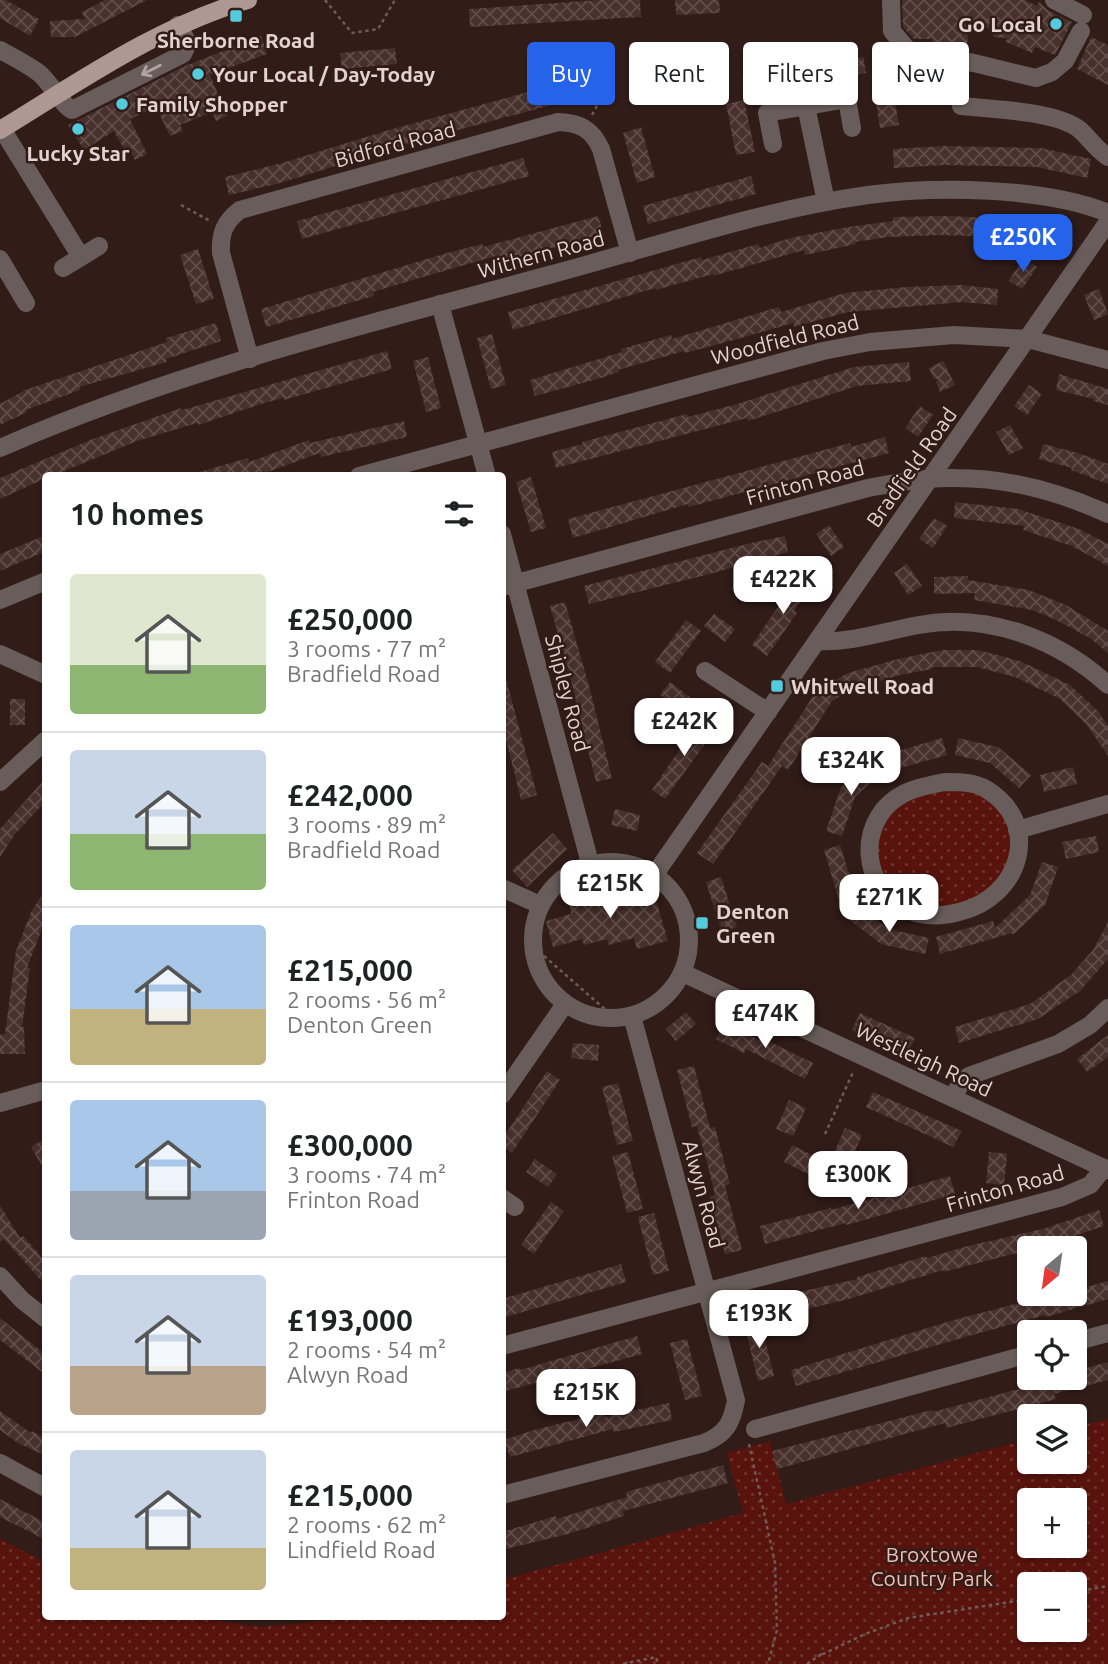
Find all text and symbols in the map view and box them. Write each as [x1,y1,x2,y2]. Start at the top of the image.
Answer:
marker: Sherborne Road [228,8,244,24]
place label: Go Local [958,12,1042,36]
marker: Go Local [1048,16,1064,32]
place label: Sherborne Road [157,28,315,52]
chip: Buy [527,42,615,105]
chip: Rent [629,42,729,105]
chip: Filters [743,42,858,105]
chip: New [872,42,969,105]
place label: Your Local / Day-Today [212,62,435,86]
one-way arrow [141,64,162,77]
marker: Your Local / Day-Today [190,66,206,82]
place label: Family Shopper [136,92,288,116]
marker: Family Shopper [114,96,130,112]
street label: Bidford Road [332,116,458,172]
marker: Lucky Star [70,121,86,137]
place label: Lucky Star [26,141,130,165]
pin: £250K [974,215,1072,274]
text: £250K [989,224,1057,249]
street label: Withern Road [475,226,607,282]
street label: Woodfield Road [709,309,861,369]
street label: Bradfield Road [861,403,961,531]
street label: Frinton Road [743,455,867,509]
icon: filters [440,495,478,533]
text: 10 homes [70,497,204,531]
pin: £422K [734,556,832,616]
text: £422K [749,566,817,591]
icon: home [126,602,210,686]
text: £250,000 [287,602,413,636]
street label: Shipley Road [541,632,595,754]
text: 3 rooms · 77 m² [287,636,446,661]
text: Bradfield Road [287,661,440,686]
place label: Whitwell Road [791,674,934,698]
marker: Whitwell Road [769,678,785,694]
pin: £242K [635,698,733,758]
text: £242K [650,708,718,733]
pin: £324K [802,738,900,797]
text: £324K [817,747,885,772]
icon: home [126,778,210,862]
text: £242,000 [287,778,413,812]
text: 3 rooms · 89 m² [287,812,446,837]
text: Bradfield Road [287,837,440,862]
pin: £215K [561,860,659,920]
text: £215K [576,870,644,895]
pin: £271K [840,874,938,934]
text: £271K [855,884,923,909]
place label: Denton Green [716,899,789,947]
marker: Denton Green [694,915,710,931]
icon: home [126,953,210,1037]
text: £215,000 [287,953,413,987]
text: 2 rooms · 56 m² [287,987,446,1012]
pin: £474K [716,990,814,1050]
text: £474K [731,1000,799,1025]
text: Denton Green [287,1012,432,1037]
street label: Westleigh Road [852,1017,996,1101]
icon: home [126,1128,210,1212]
text: £300,000 [287,1128,413,1162]
street label: Alwyn Road [678,1137,730,1251]
pin: £300K [809,1152,907,1211]
street label: Frinton Road [943,1160,1067,1216]
text: £300K [824,1161,892,1186]
text: 3 rooms · 74 m² [287,1162,446,1187]
text: Frinton Road [287,1187,420,1212]
north arrow [1017,1236,1087,1306]
map controls [1017,1236,1087,1642]
pin: £193K [710,1290,808,1350]
text: £193K [725,1300,793,1325]
icon: home [126,1303,210,1387]
text: £193,000 [287,1303,413,1337]
button: locate [1017,1320,1087,1390]
text: 2 rooms · 54 m² [287,1337,446,1362]
text: Alwyn Road [287,1362,409,1387]
pin: £215K [537,1370,635,1429]
text: £215K [552,1379,620,1404]
button: layers [1017,1404,1087,1474]
icon: home [126,1478,210,1562]
text: £215,000 [287,1478,413,1512]
button: + [1017,1488,1087,1558]
text: 2 rooms · 62 m² [287,1512,446,1537]
text: Lindfield Road [287,1537,436,1562]
park label: Broxtowe Country Park [871,1542,994,1590]
button: − [1017,1572,1087,1642]

